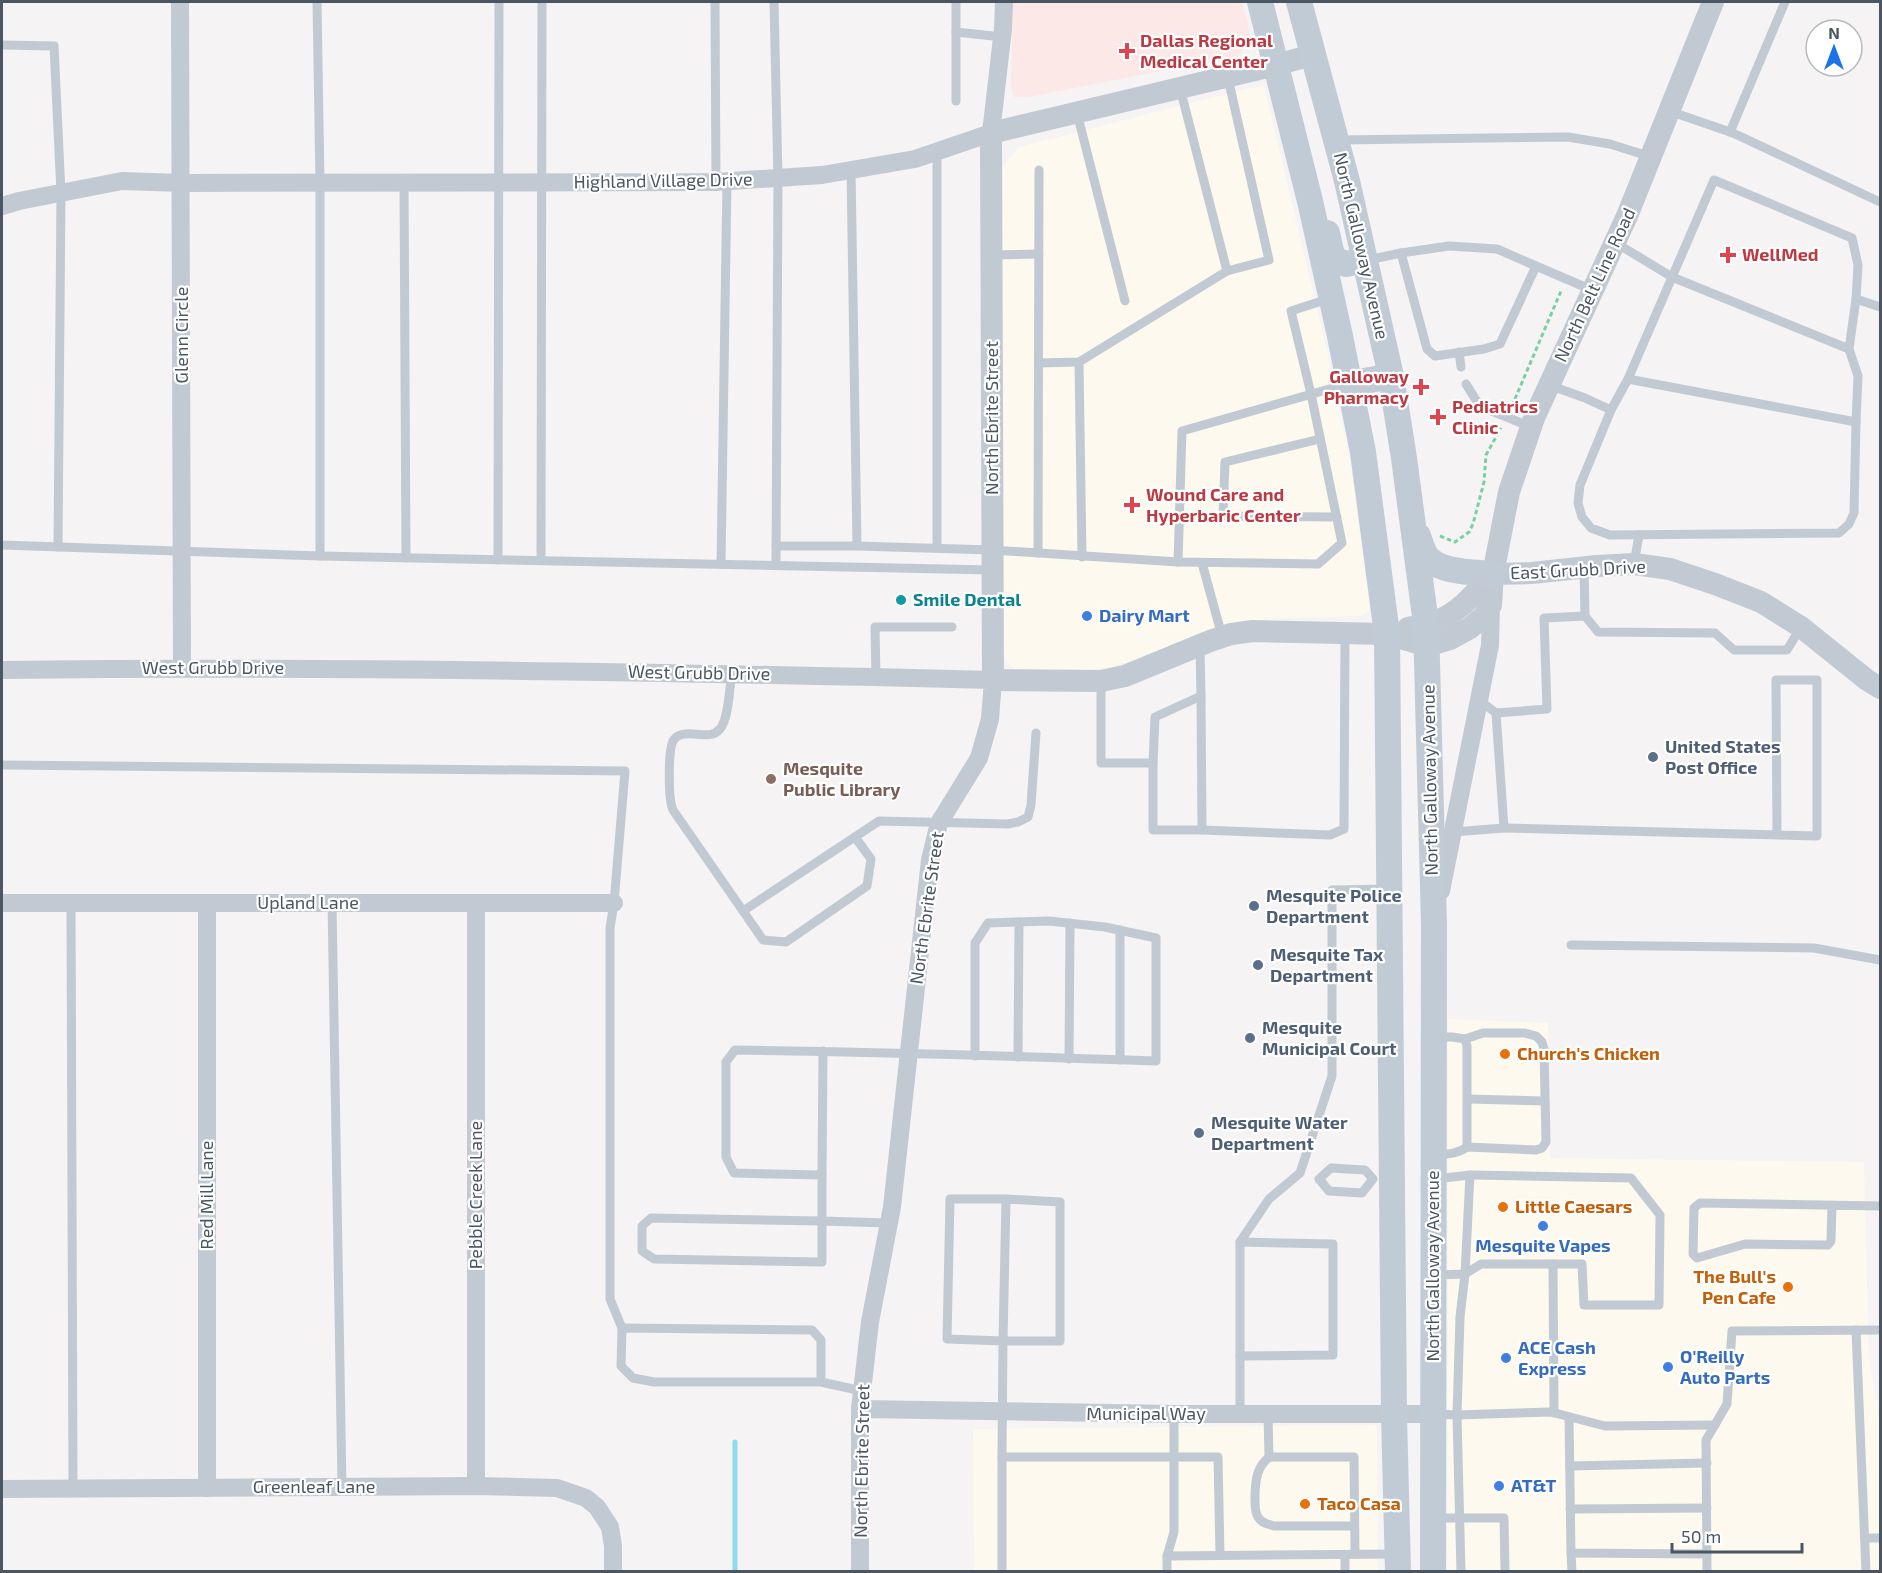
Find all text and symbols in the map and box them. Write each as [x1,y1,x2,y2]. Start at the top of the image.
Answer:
north arrow [1804,18,1864,78]
text: N [1828,23,1840,42]
place label: Dallas Regional Medical Center [1140,29,1273,72]
marker: Dallas Regional Medical Center [1118,42,1136,60]
street label: North Galloway Avenue [1330,150,1394,341]
street label: Highland Village Drive [573,167,753,193]
street label: North Belt Line Road [1549,204,1639,365]
place label: WellMed [1742,243,1819,265]
marker: WellMed [1719,246,1737,264]
street label: Glenn Circle [170,287,192,383]
street label: North Ebrite Street [980,341,1002,495]
place label: Galloway Pharmacy [1324,365,1410,408]
marker: Galloway Pharmacy [1414,380,1428,394]
place label: Pediatrics Clinic [1452,395,1538,438]
marker: Pediatrics Clinic [1429,408,1447,426]
place label: Wound Care and Hyperbaric Center [1146,483,1301,526]
marker: Wound Care and Hyperbaric Center [1123,496,1141,514]
street label: East Grubb Drive [1509,554,1646,584]
place label: Smile Dental [913,588,1021,610]
marker: Smile Dental [894,593,908,607]
place label: Dairy Mart [1099,604,1190,626]
marker: Dairy Mart [1080,609,1094,623]
street label: West Grubb Drive [142,656,284,678]
street label: West Grubb Drive [628,660,770,684]
street label: North Galloway Avenue [1416,684,1442,876]
place label: United States Post Office [1665,735,1781,778]
marker: United States Post Office [1646,750,1660,764]
place label: Mesquite Public Library [783,757,901,800]
marker: Mesquite Public Library [764,772,778,786]
street label: North Ebrite Street [904,830,948,986]
place label: Mesquite Police Department [1266,884,1402,927]
street label: Upland Lane [257,891,359,913]
marker: Mesquite Police Department [1247,899,1261,913]
place label: Mesquite Tax Department [1270,943,1384,986]
marker: Mesquite Tax Department [1251,958,1265,972]
place label: Mesquite Municipal Court [1262,1016,1397,1059]
marker: Mesquite Municipal Court [1243,1031,1257,1045]
place label: Church's Chicken [1517,1042,1660,1064]
marker: Church's Chicken [1498,1047,1512,1061]
place label: Mesquite Water Department [1211,1111,1348,1154]
street label: Pebble Creek Lane [464,1121,486,1269]
marker: Mesquite Water Department [1192,1126,1206,1140]
street label: Red Mill Lane [195,1141,217,1249]
street label: North Galloway Avenue [1421,1170,1443,1362]
place label: Little Caesars [1515,1195,1632,1217]
marker: Little Caesars [1496,1200,1510,1214]
marker: Mesquite Vapes [1536,1219,1550,1233]
place label: Mesquite Vapes [1475,1234,1611,1256]
place label: The Bull's Pen Cafe [1693,1265,1776,1308]
marker: The Bull's Pen Cafe [1781,1280,1795,1294]
place label: ACE Cash Express [1518,1336,1596,1379]
place label: O'Reilly Auto Parts [1680,1345,1770,1388]
marker: ACE Cash Express [1499,1351,1513,1365]
marker: O'Reilly Auto Parts [1661,1360,1675,1374]
street label: North Ebrite Street [849,1384,873,1538]
street label: Municipal Way [1086,1402,1206,1424]
place label: AT&T [1511,1474,1556,1496]
street label: Greenleaf Lane [253,1475,375,1497]
marker: AT&T [1492,1479,1506,1493]
place label: Taco Casa [1317,1492,1401,1514]
marker: Taco Casa [1298,1497,1312,1511]
scale bar [1672,1516,1802,1554]
text: 50 m [1681,1525,1721,1547]

